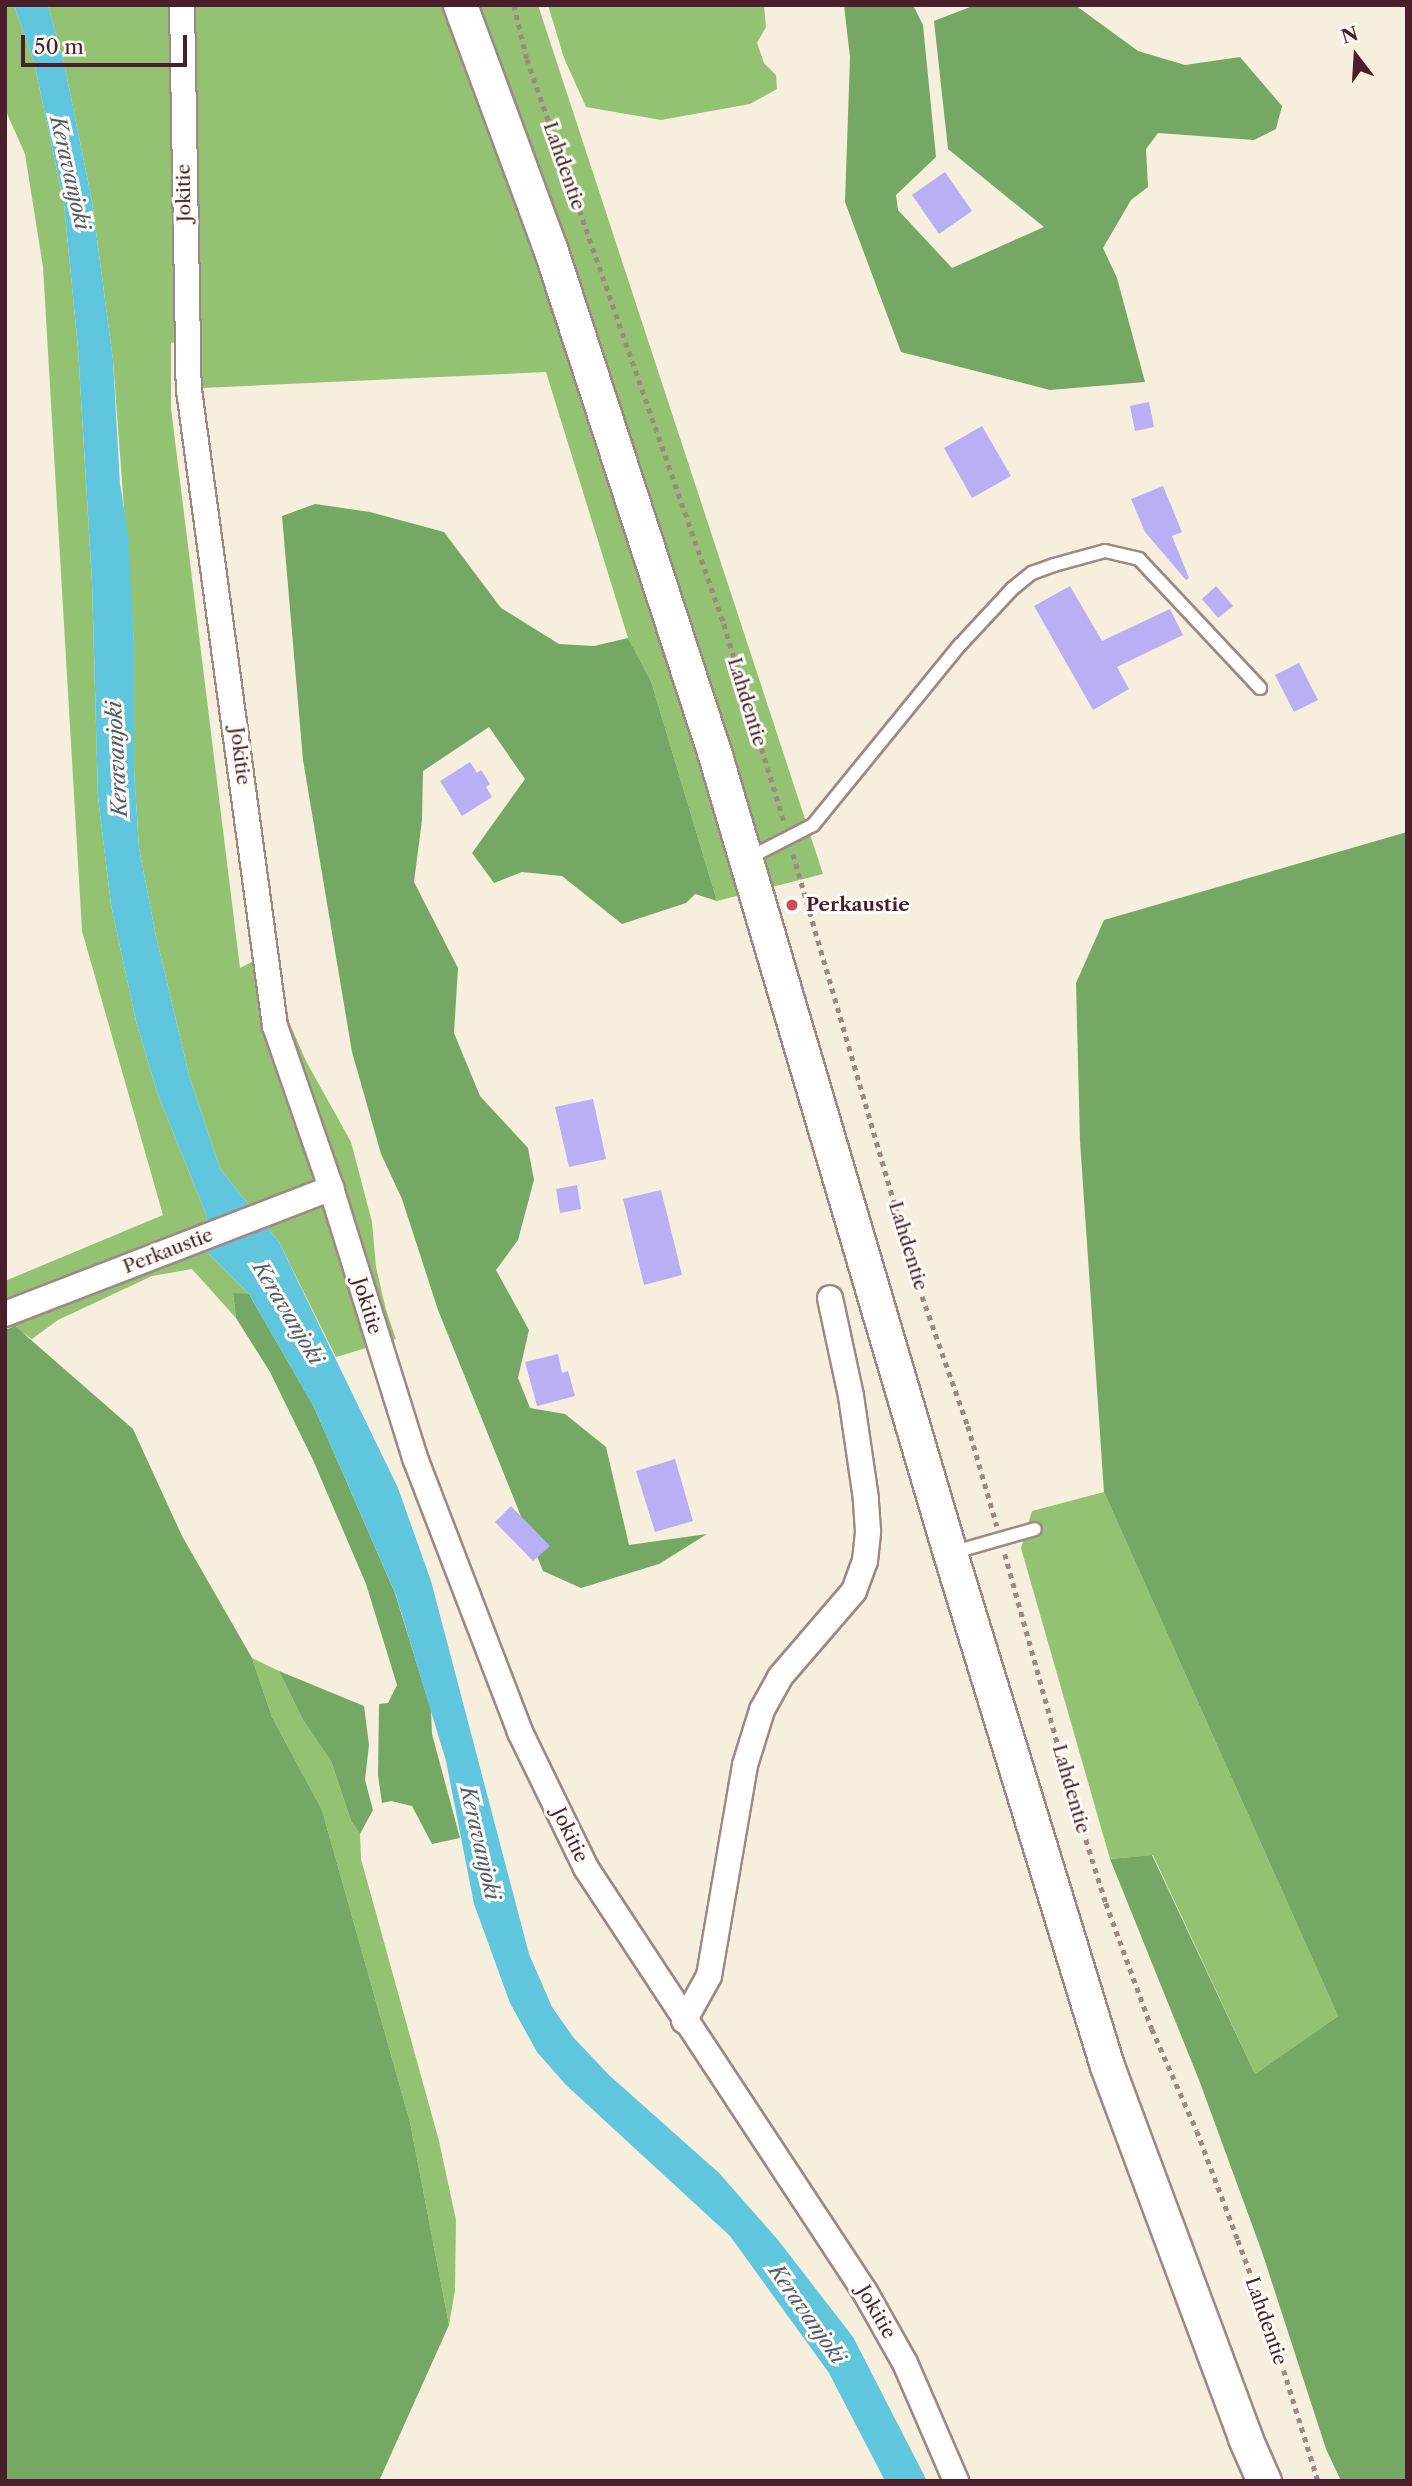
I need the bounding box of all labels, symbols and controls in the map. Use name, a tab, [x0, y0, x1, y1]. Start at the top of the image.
scale bar	[24, 21, 191, 65]
north arrow	[1321, 21, 1391, 91]
text: N	[1338, 22, 1361, 49]
text: 50 m	[34, 34, 84, 59]
water label: Keravanjoki	[45, 114, 95, 232]
street label: Lahdentie	[538, 119, 590, 213]
street label: Jokitie	[172, 164, 196, 222]
street label: Lahdentie	[723, 655, 771, 749]
water label: Keravanjoki	[101, 700, 133, 818]
street label: Jokitie	[225, 726, 255, 786]
place label: Perkaustie	[806, 894, 910, 916]
marker: Perkaustie	[784, 897, 800, 913]
street label: Lahdentie	[884, 1199, 932, 1293]
street label: Perkaustie	[120, 1223, 216, 1279]
water label: Keravanjoki	[247, 1257, 329, 1369]
street label: Jokitie	[348, 1275, 386, 1337]
street label: Lahdentie	[1047, 1742, 1095, 1836]
water label: Keravanjoki	[455, 1784, 505, 1902]
street label: Jokitie	[547, 1804, 593, 1866]
water label: Keravanjoki	[763, 2259, 851, 2369]
street label: Lahdentie	[1240, 2274, 1292, 2368]
street label: Jokitie	[852, 2281, 900, 2343]

